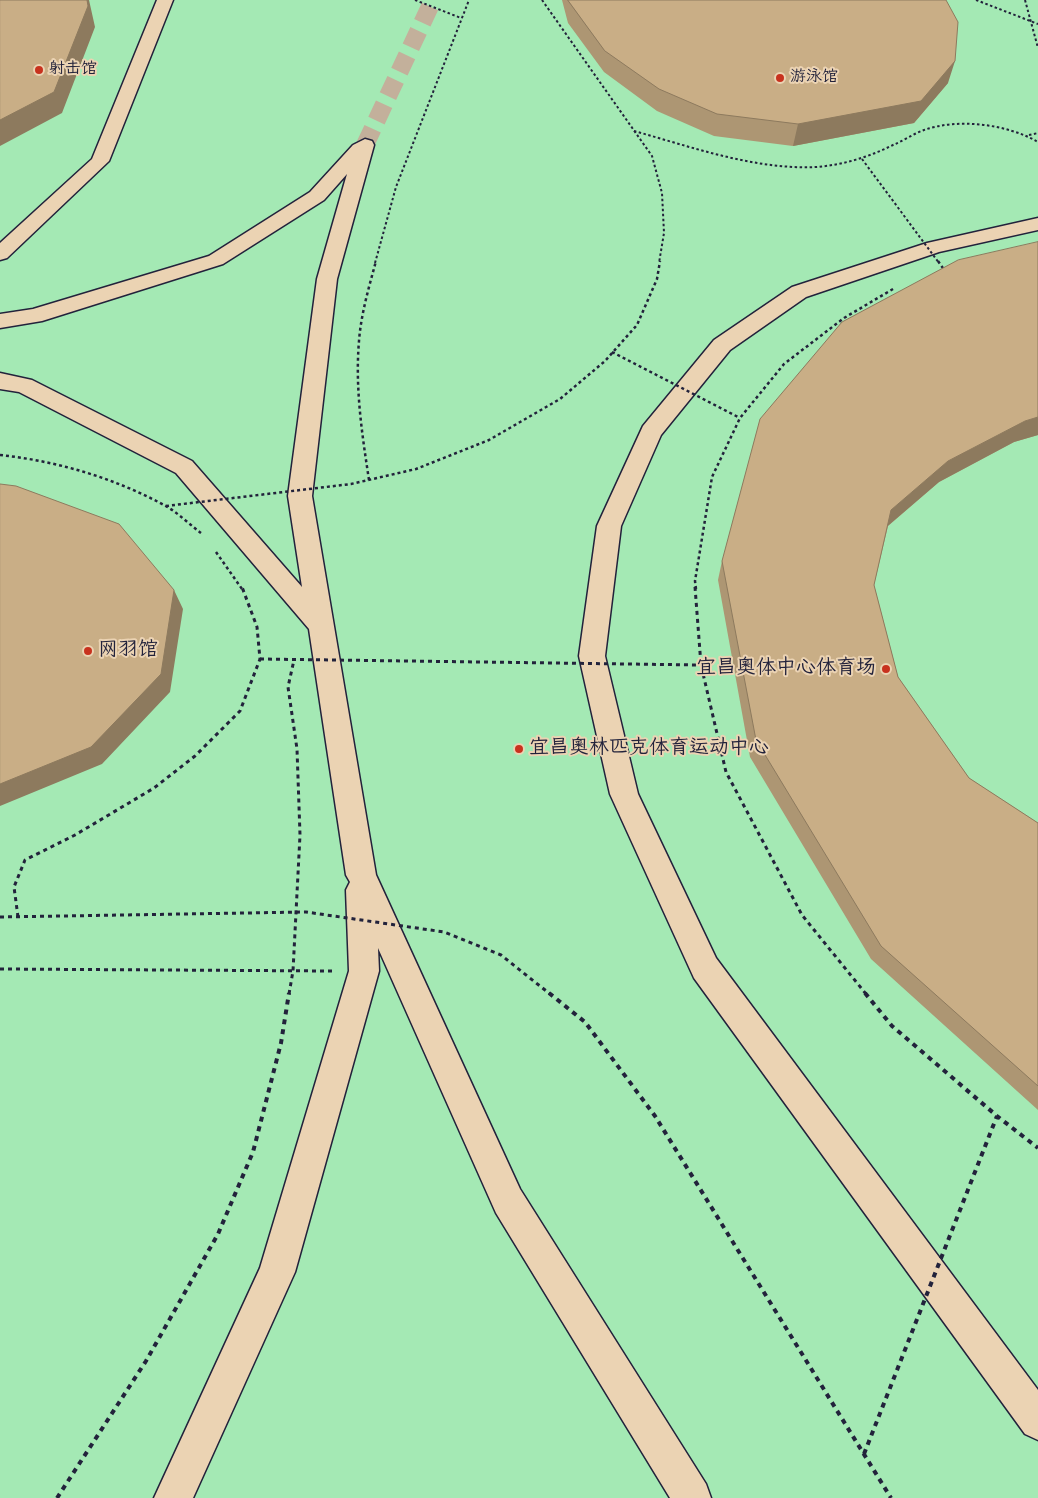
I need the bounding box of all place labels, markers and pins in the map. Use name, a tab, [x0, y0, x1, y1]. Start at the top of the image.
place label: 射击馆	[49, 60, 97, 80]
marker: 射击馆	[33, 64, 45, 76]
place label: 游泳馆	[790, 68, 838, 88]
marker: 游泳馆	[774, 72, 786, 84]
place label: 网羽馆	[98, 639, 158, 663]
marker: 网羽馆	[82, 645, 94, 657]
place label: 宜昌奥体中心体育场	[696, 657, 876, 681]
marker: 宜昌奥体中心体育场	[880, 663, 892, 675]
place label: 宜昌奥林匹克体育运动中心	[529, 737, 769, 761]
marker: 宜昌奥林匹克体育运动中心	[513, 743, 525, 755]

